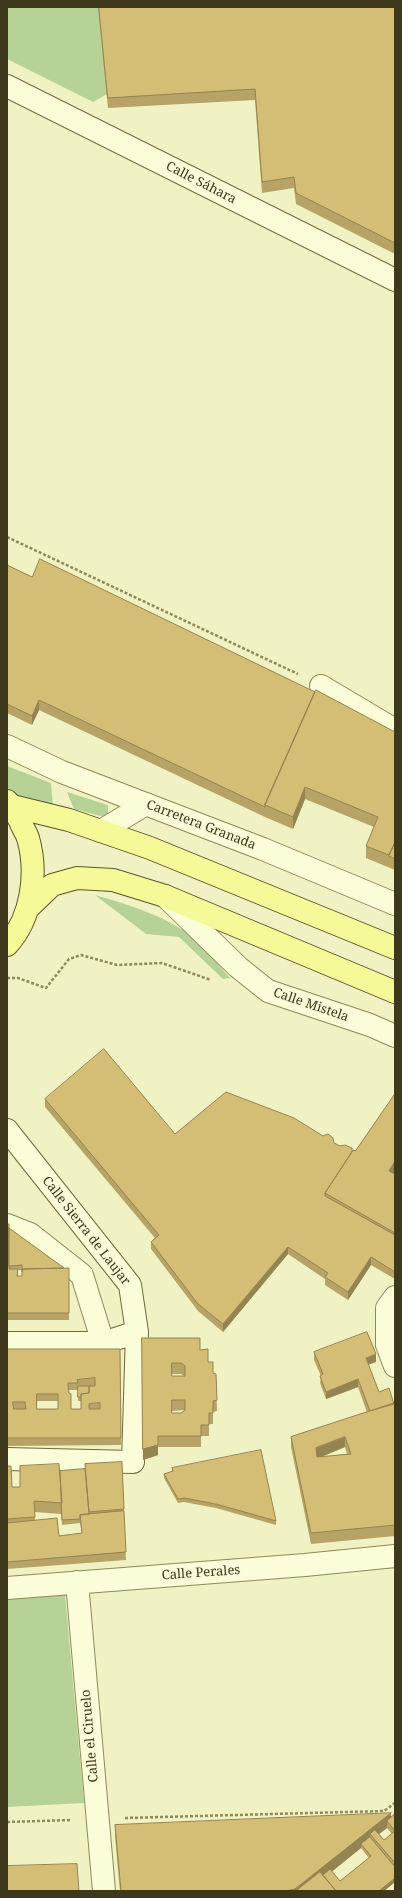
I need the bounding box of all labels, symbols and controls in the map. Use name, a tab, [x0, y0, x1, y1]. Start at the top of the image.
street label: Calle Sáhara	[163, 159, 239, 207]
street label: Carretera Granada	[144, 797, 258, 853]
street label: Calle Mistela	[271, 985, 351, 1025]
street label: Calle Sierra de Laujar	[39, 1173, 133, 1289]
street label: Calle Perales	[161, 1562, 241, 1584]
street label: Calle el Ciruelo	[78, 1689, 102, 1783]

